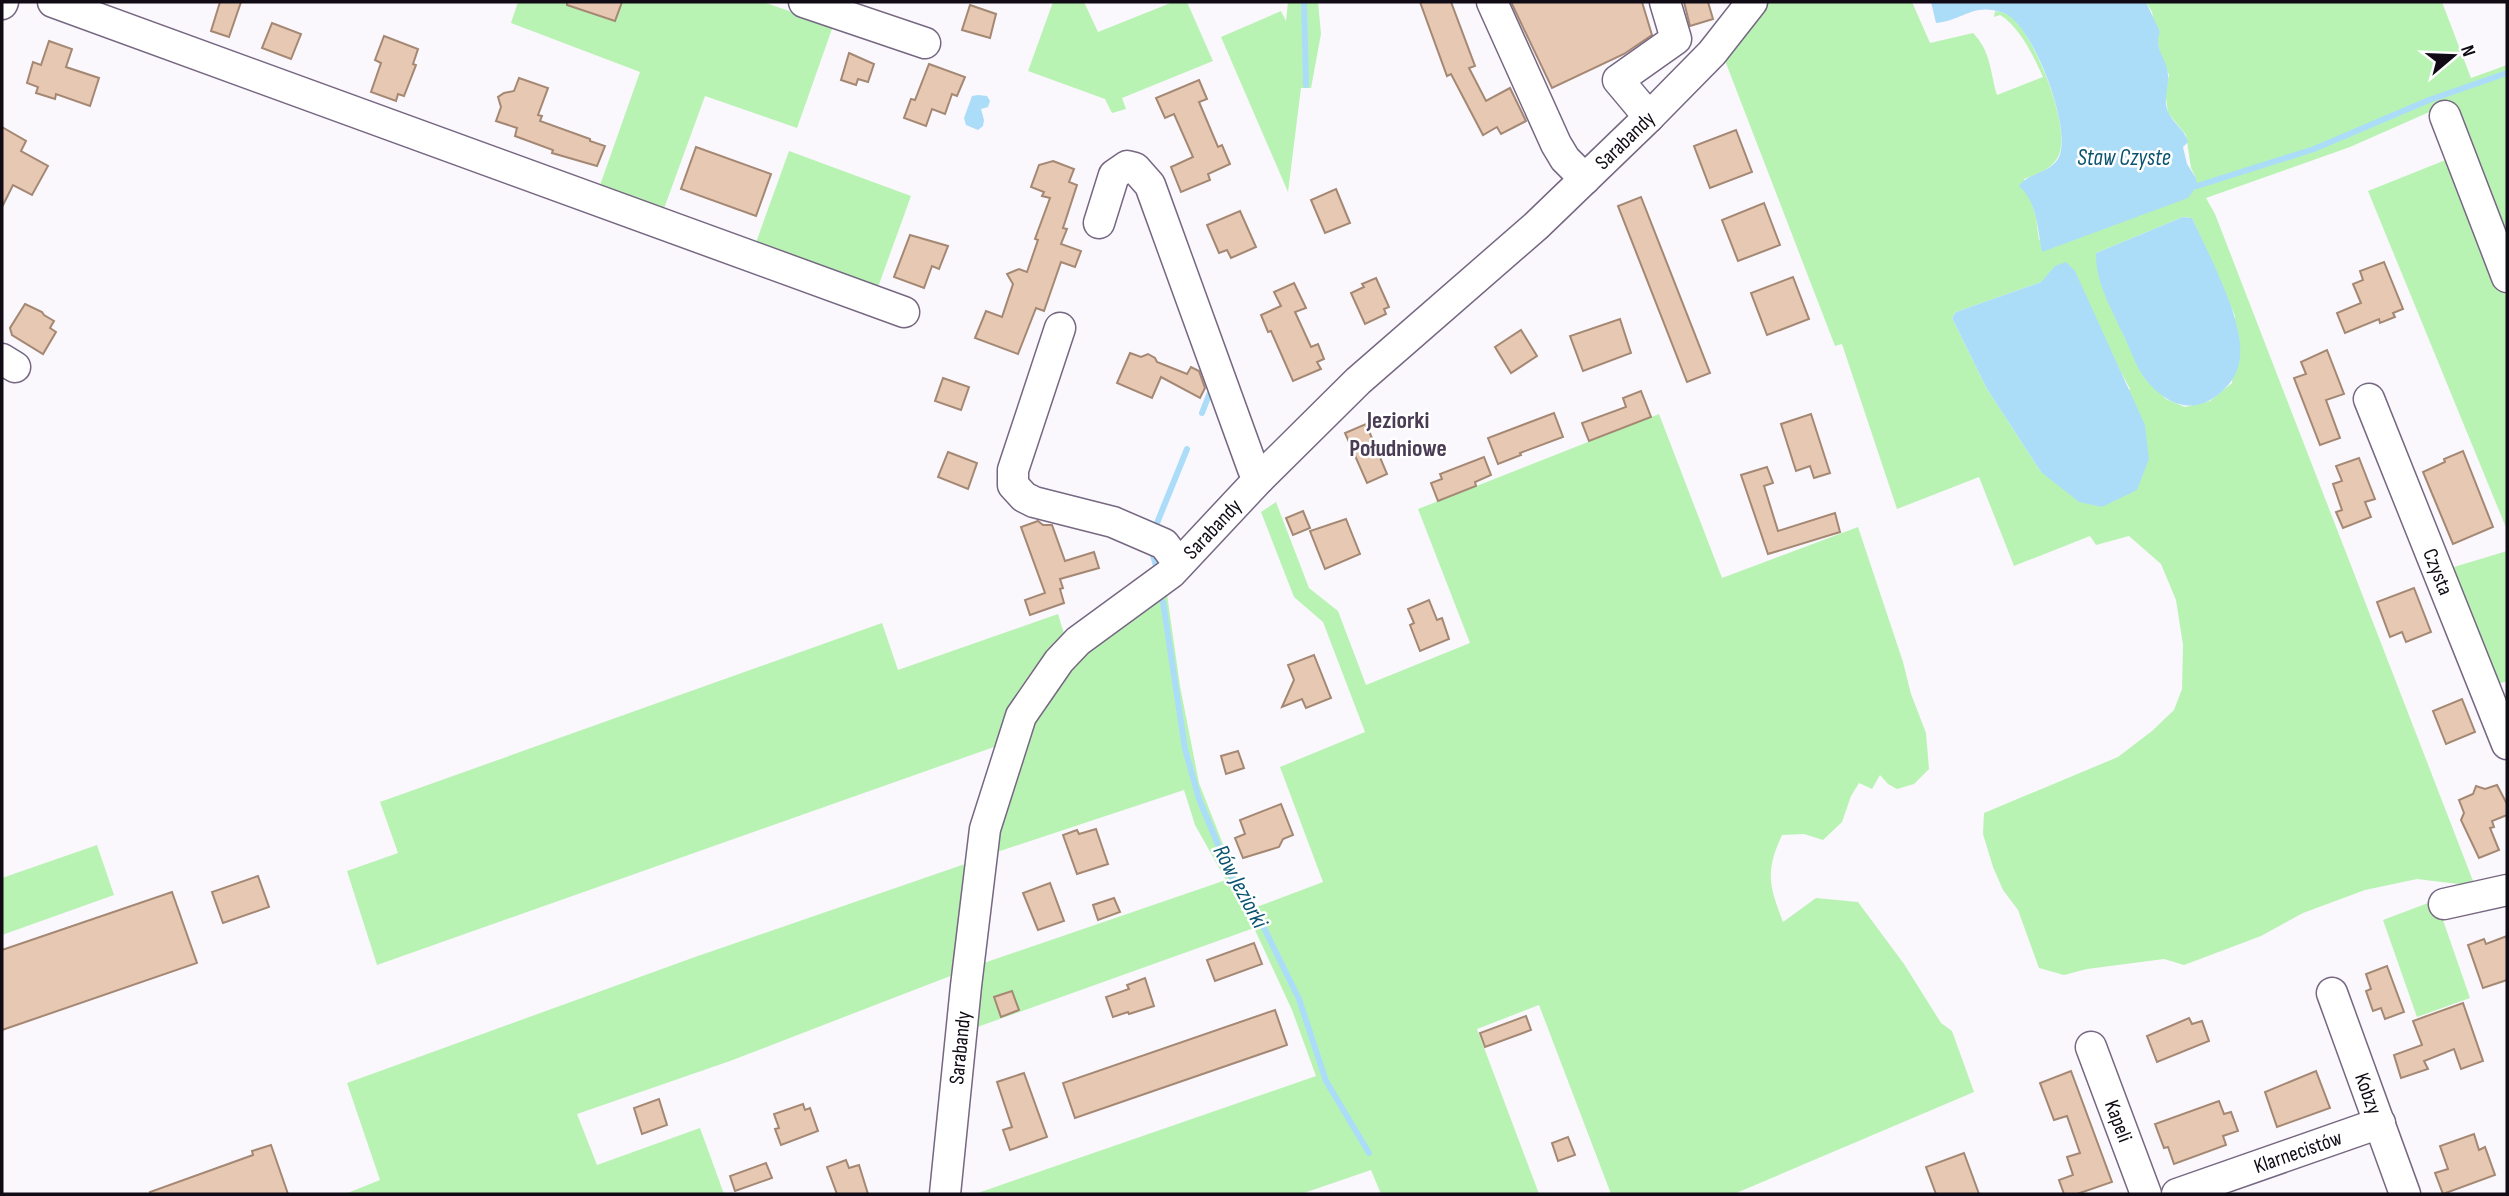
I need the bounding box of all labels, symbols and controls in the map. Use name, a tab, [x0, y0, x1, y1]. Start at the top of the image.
north arrow	[2418, 21, 2488, 91]
text: N	[2455, 42, 2480, 59]
street label: Sarabandy	[1590, 106, 1660, 175]
water label: Staw Czyste	[2077, 144, 2171, 172]
district label: Jeziorki Południowe	[1349, 406, 1447, 463]
street label: Sarabandy	[1178, 494, 1247, 565]
street label: Czysta	[2417, 545, 2458, 599]
water label: Rów Jeziorki	[1207, 840, 1274, 934]
street label: Sarabandy	[944, 1010, 976, 1086]
street label: Kobzy	[2349, 1070, 2387, 1118]
street label: Kapeli	[2099, 1097, 2137, 1146]
street label: Klarnecistów	[2251, 1125, 2346, 1179]

